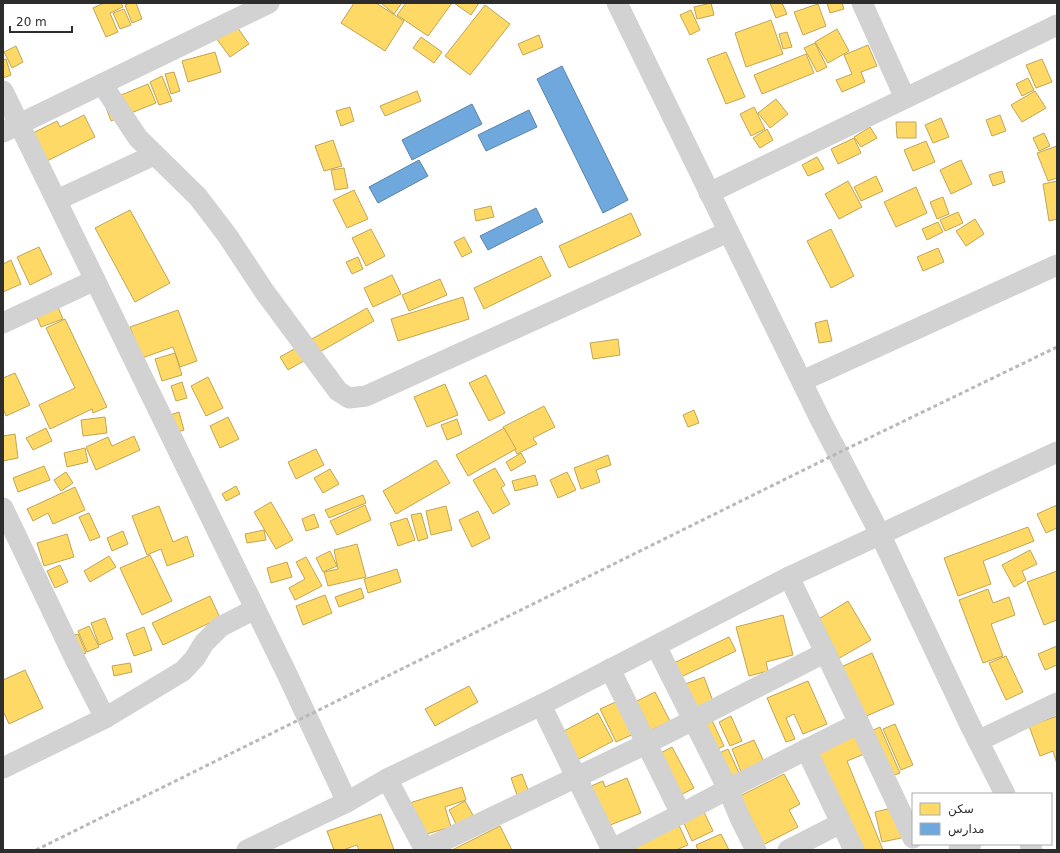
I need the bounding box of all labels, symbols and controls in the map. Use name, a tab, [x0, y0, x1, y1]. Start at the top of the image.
scale bar	[10, 8, 72, 34]
text: 20 m	[16, 15, 47, 29]
legend	[912, 793, 1052, 845]
text: سكن	[948, 802, 974, 817]
text: مدارس	[948, 822, 985, 837]

